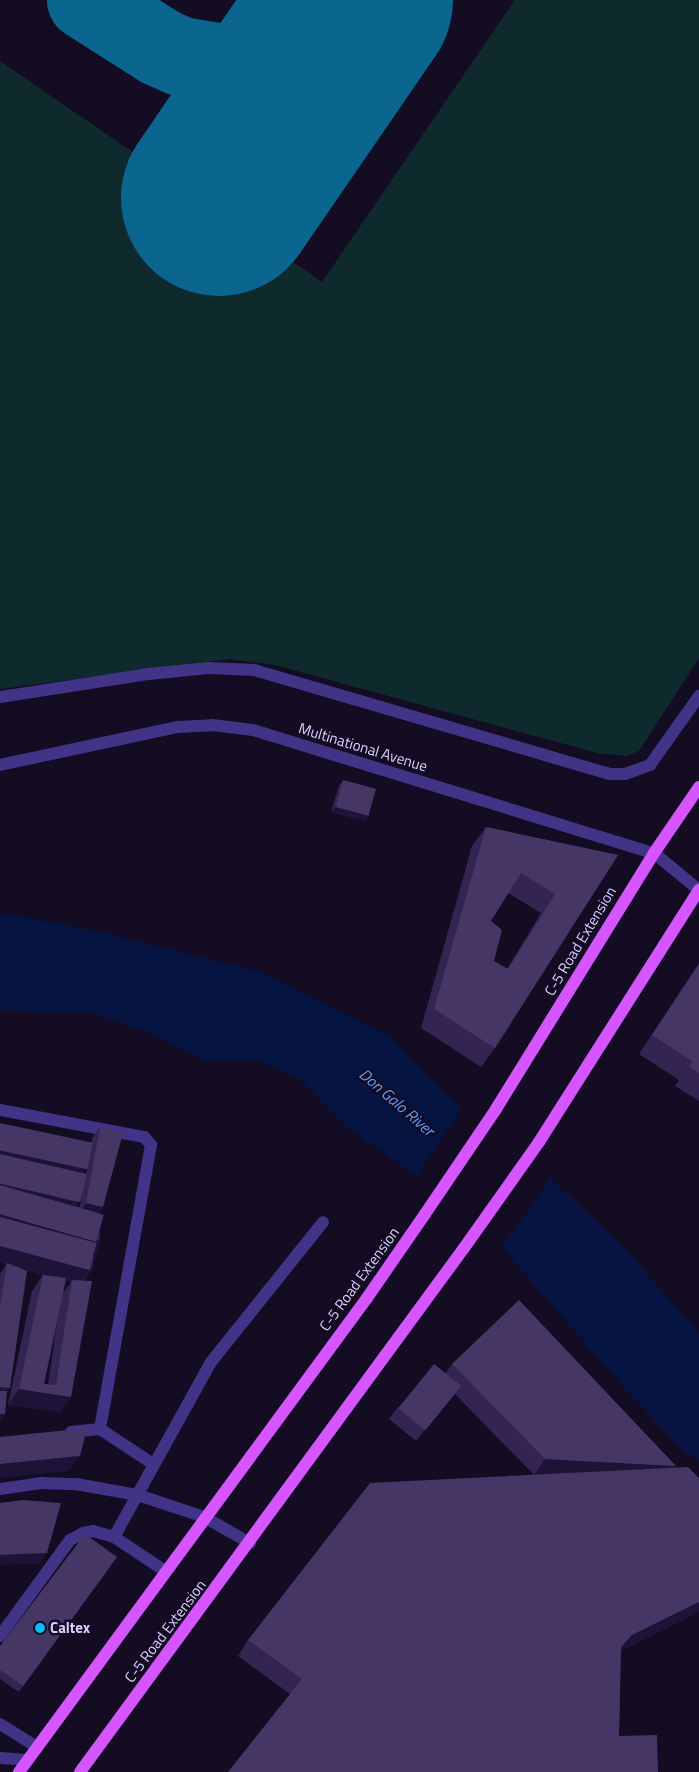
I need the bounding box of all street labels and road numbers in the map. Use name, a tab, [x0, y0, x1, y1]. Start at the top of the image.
street label: Multinational Avenue	[296, 719, 430, 775]
street label: C-5 Road Extension	[540, 883, 620, 999]
street label: C-5 Road Extension	[315, 1224, 403, 1334]
street label: C-5 Road Extension	[121, 1576, 209, 1686]

